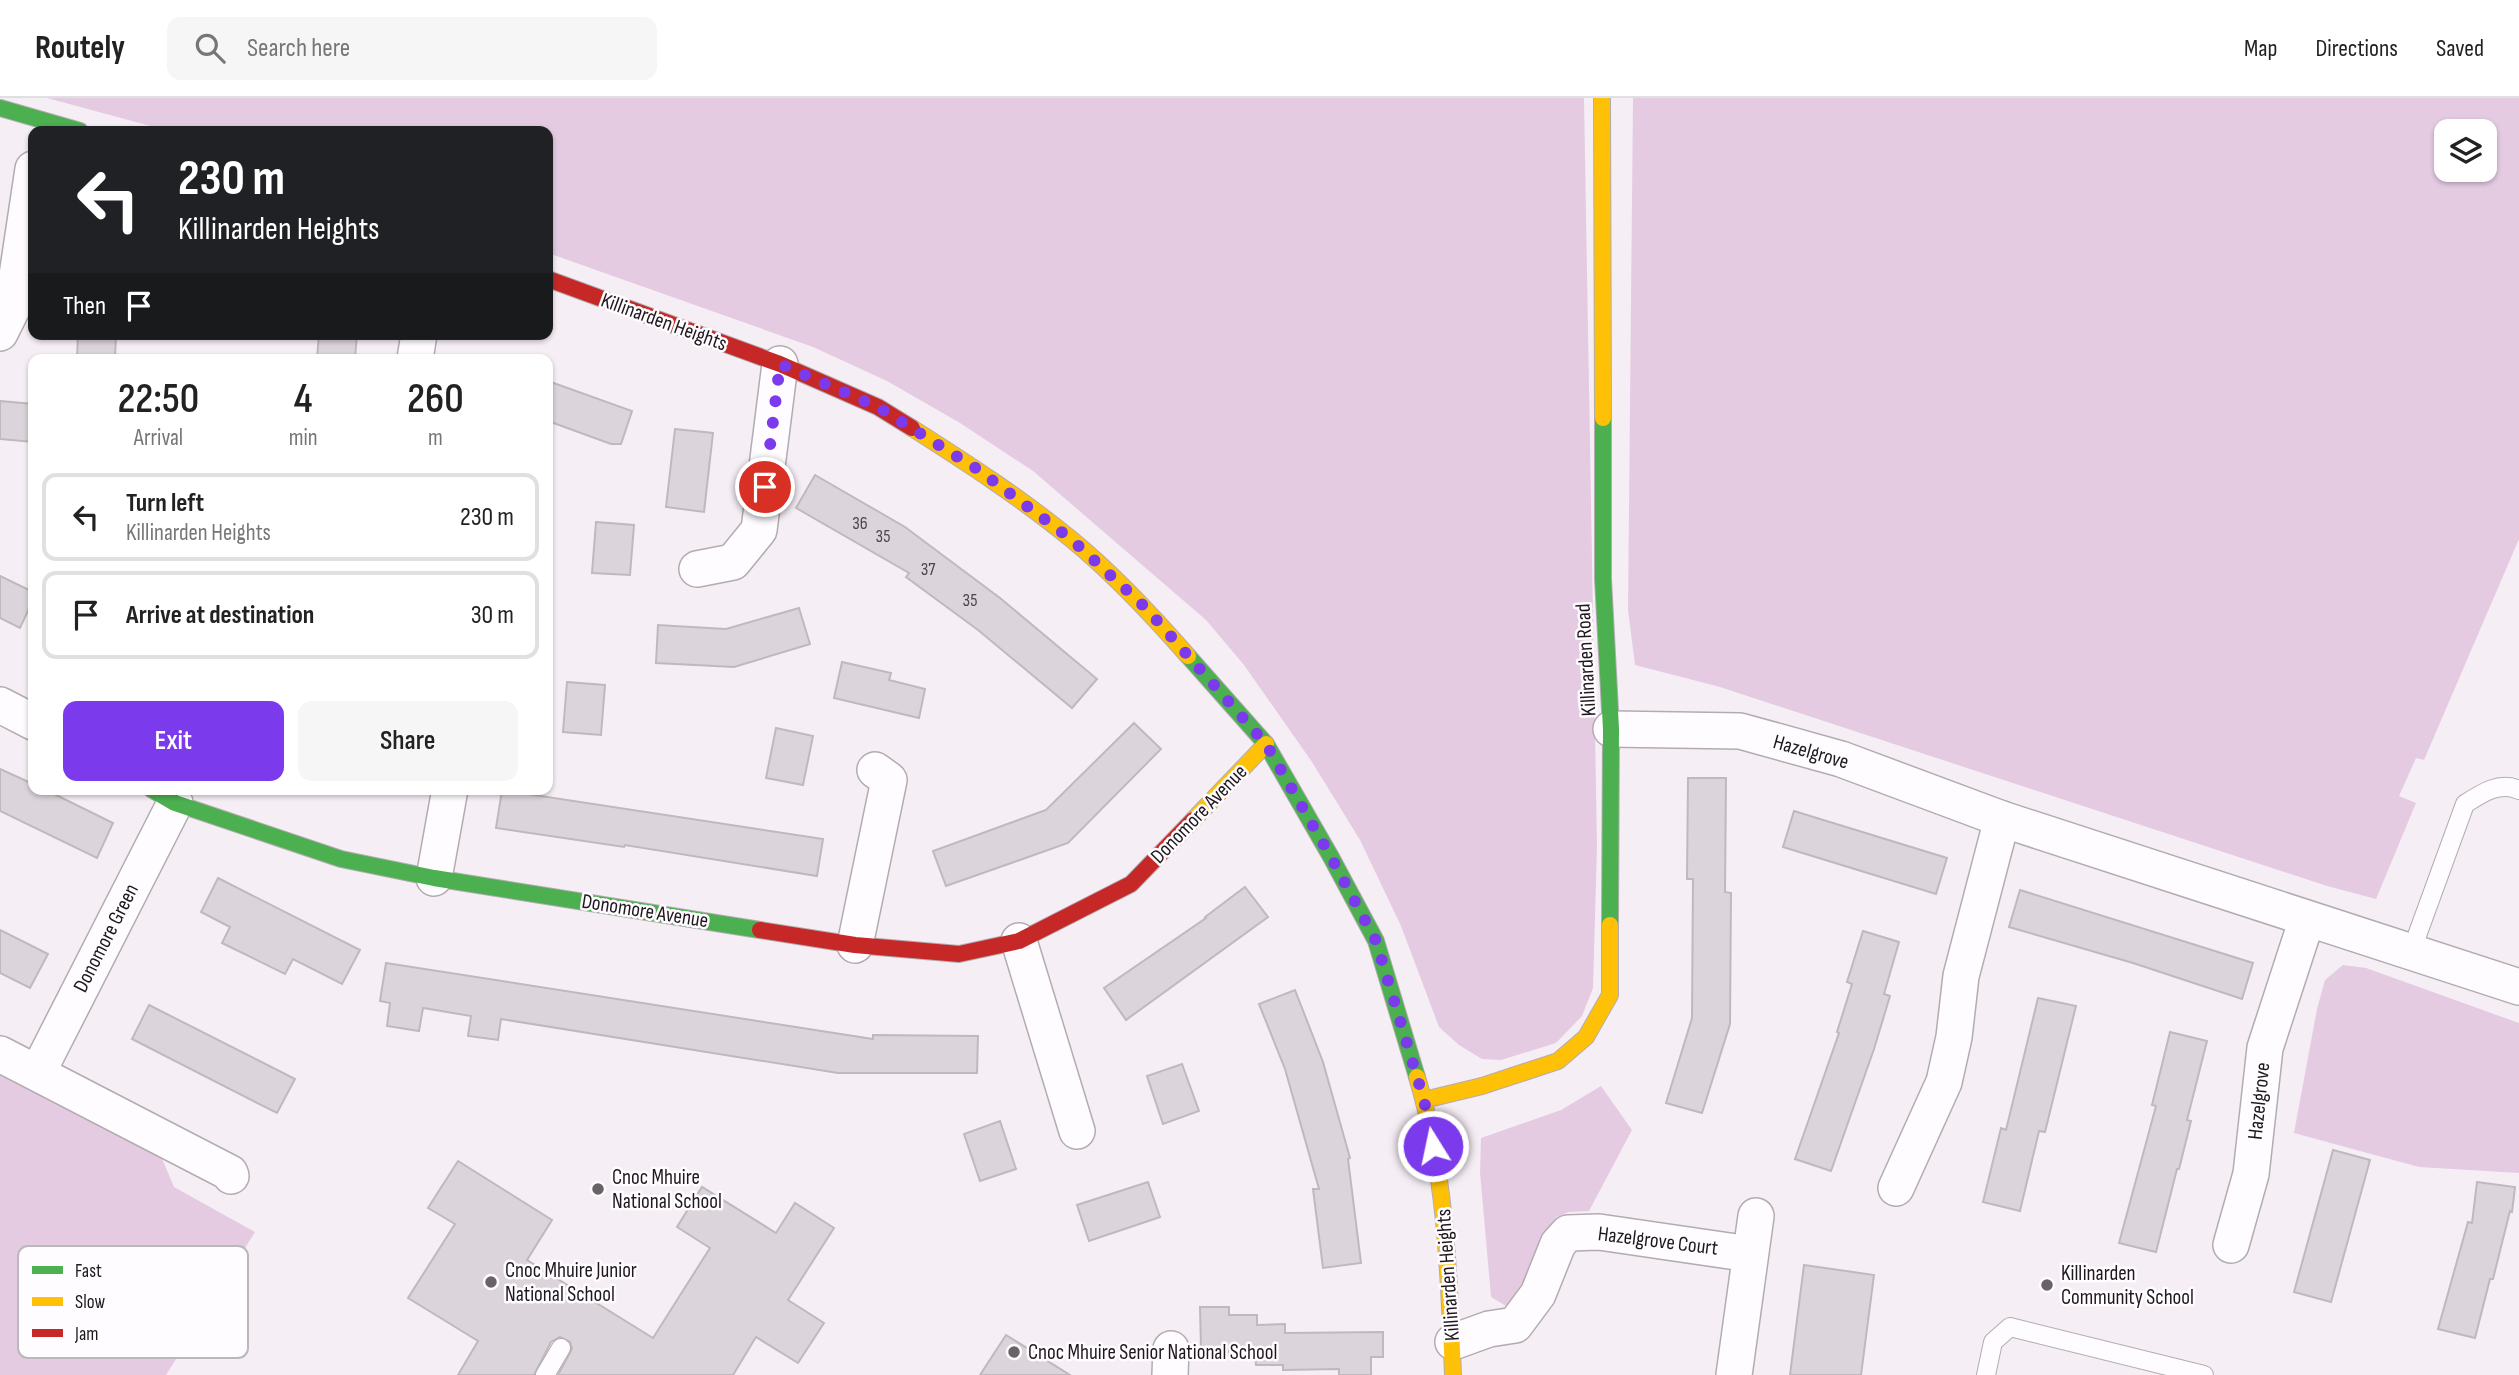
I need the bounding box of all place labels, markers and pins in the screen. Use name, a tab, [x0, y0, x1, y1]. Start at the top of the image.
pin	[735, 457, 795, 517]
place label: Cnoc Mhuire National School	[612, 1165, 722, 1214]
marker: Cnoc Mhuire National School	[590, 1181, 606, 1197]
place label: Cnoc Mhuire Junior National School	[505, 1258, 637, 1307]
place label: Killinarden Community School	[2061, 1261, 2194, 1310]
marker: Cnoc Mhuire Junior National School	[483, 1274, 499, 1290]
marker: Killinarden Community School	[2039, 1277, 2055, 1293]
place label: Cnoc Mhuire Senior National School	[1028, 1340, 1277, 1365]
marker: Cnoc Mhuire Senior National School	[1006, 1344, 1022, 1360]

